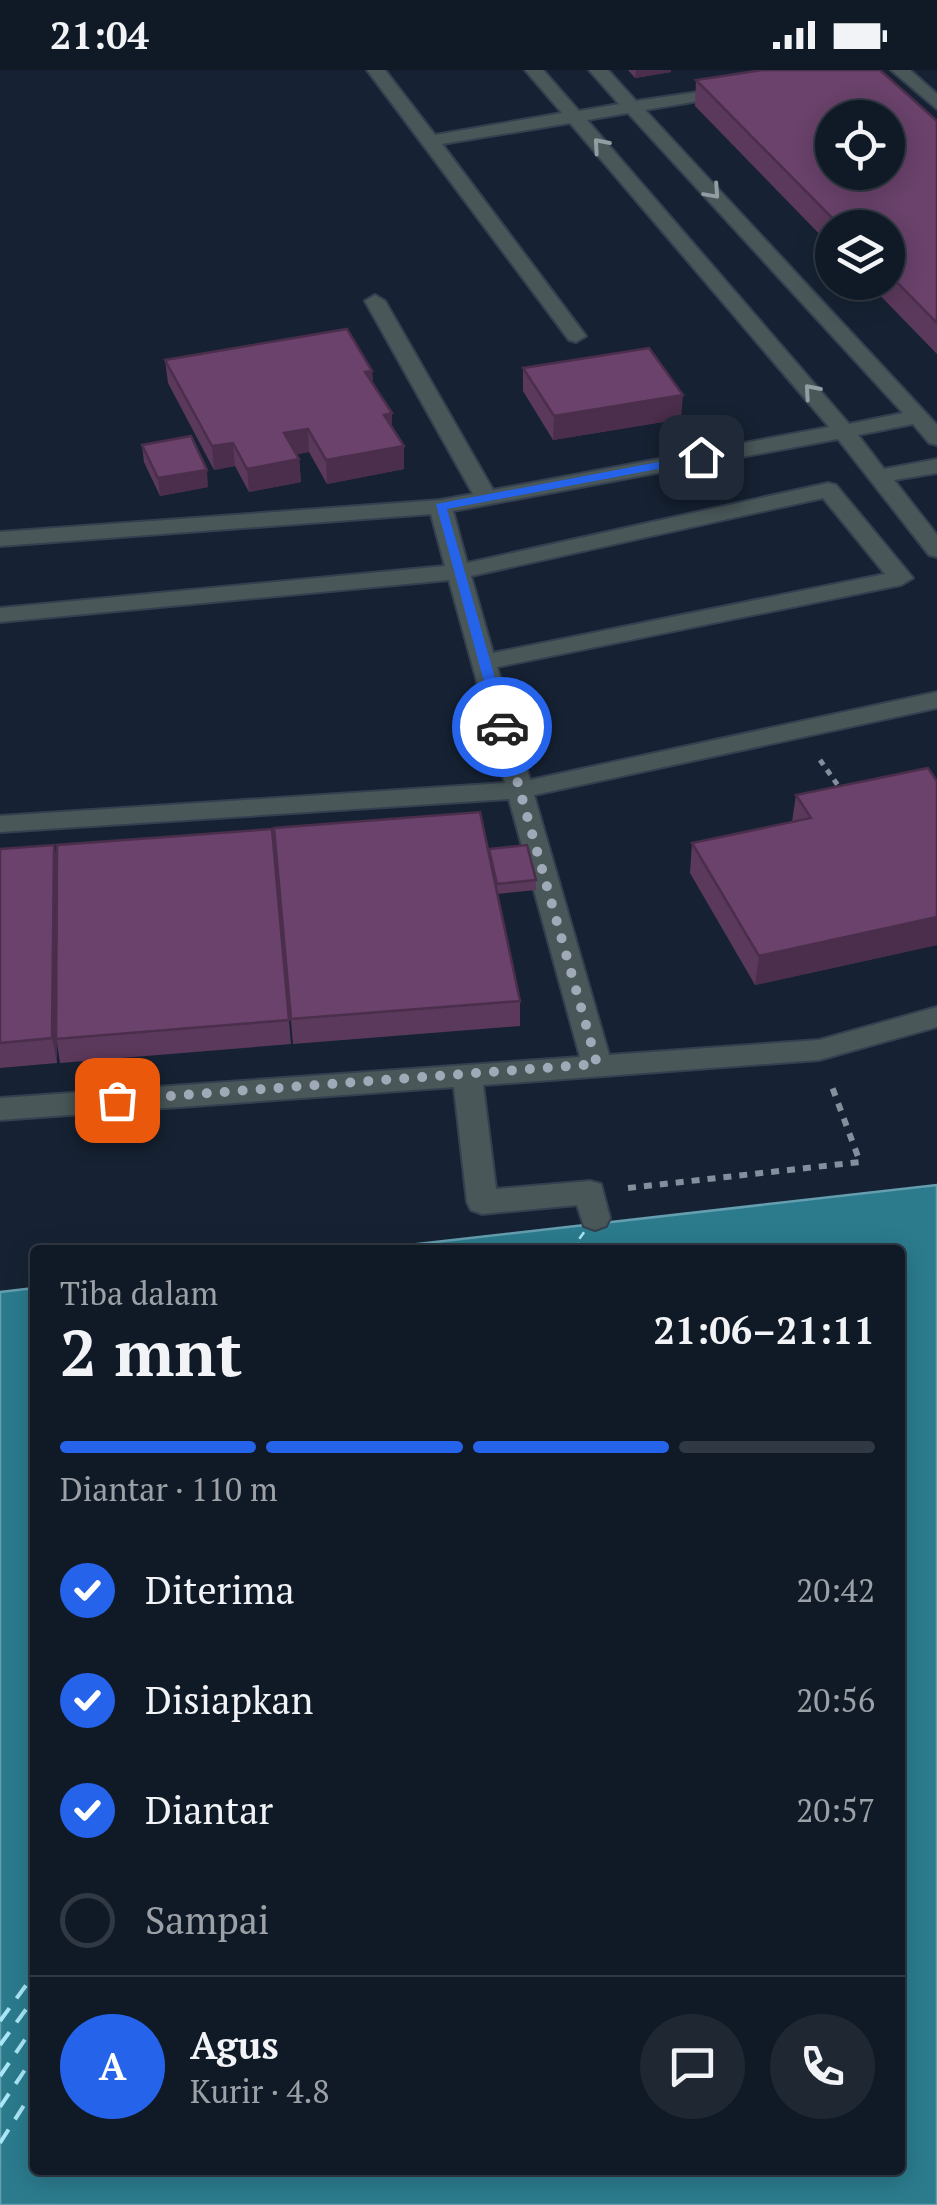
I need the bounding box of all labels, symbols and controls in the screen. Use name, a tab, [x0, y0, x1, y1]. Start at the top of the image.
text: 21:04	[50, 10, 149, 60]
map controls	[815, 100, 905, 300]
button: locate	[815, 100, 905, 190]
one-way arrow	[593, 138, 611, 157]
one-way arrow	[701, 180, 719, 199]
button: layers	[815, 210, 905, 300]
one-way arrow	[805, 385, 823, 403]
pin	[659, 415, 744, 500]
icon: home	[674, 430, 729, 485]
courier	[452, 677, 552, 777]
icon: car	[475, 700, 530, 755]
pin	[75, 1058, 160, 1143]
icon: bag	[90, 1073, 145, 1128]
text: Tiba dalam	[60, 1272, 218, 1314]
text: 21:06–21:11	[653, 1305, 875, 1355]
text: 2 mnt	[60, 1308, 242, 1395]
text: Diantar · 110 m	[60, 1468, 278, 1510]
icon: check	[60, 1563, 115, 1618]
text: Diterima	[145, 1565, 295, 1615]
text: 20:42	[796, 1569, 875, 1611]
icon: check	[60, 1673, 115, 1728]
text: Disiapkan	[145, 1675, 313, 1725]
text: 20:56	[796, 1679, 875, 1721]
icon: check	[60, 1783, 115, 1838]
text: Diantar	[145, 1785, 273, 1835]
text: 20:57	[796, 1789, 875, 1831]
text: Sampai	[145, 1895, 270, 1945]
button: chat	[640, 2014, 745, 2119]
button: phone	[770, 2014, 875, 2119]
text: Agus	[190, 2020, 279, 2070]
text: A	[99, 2041, 126, 2091]
text: Kurir · 4.8	[190, 2070, 330, 2112]

